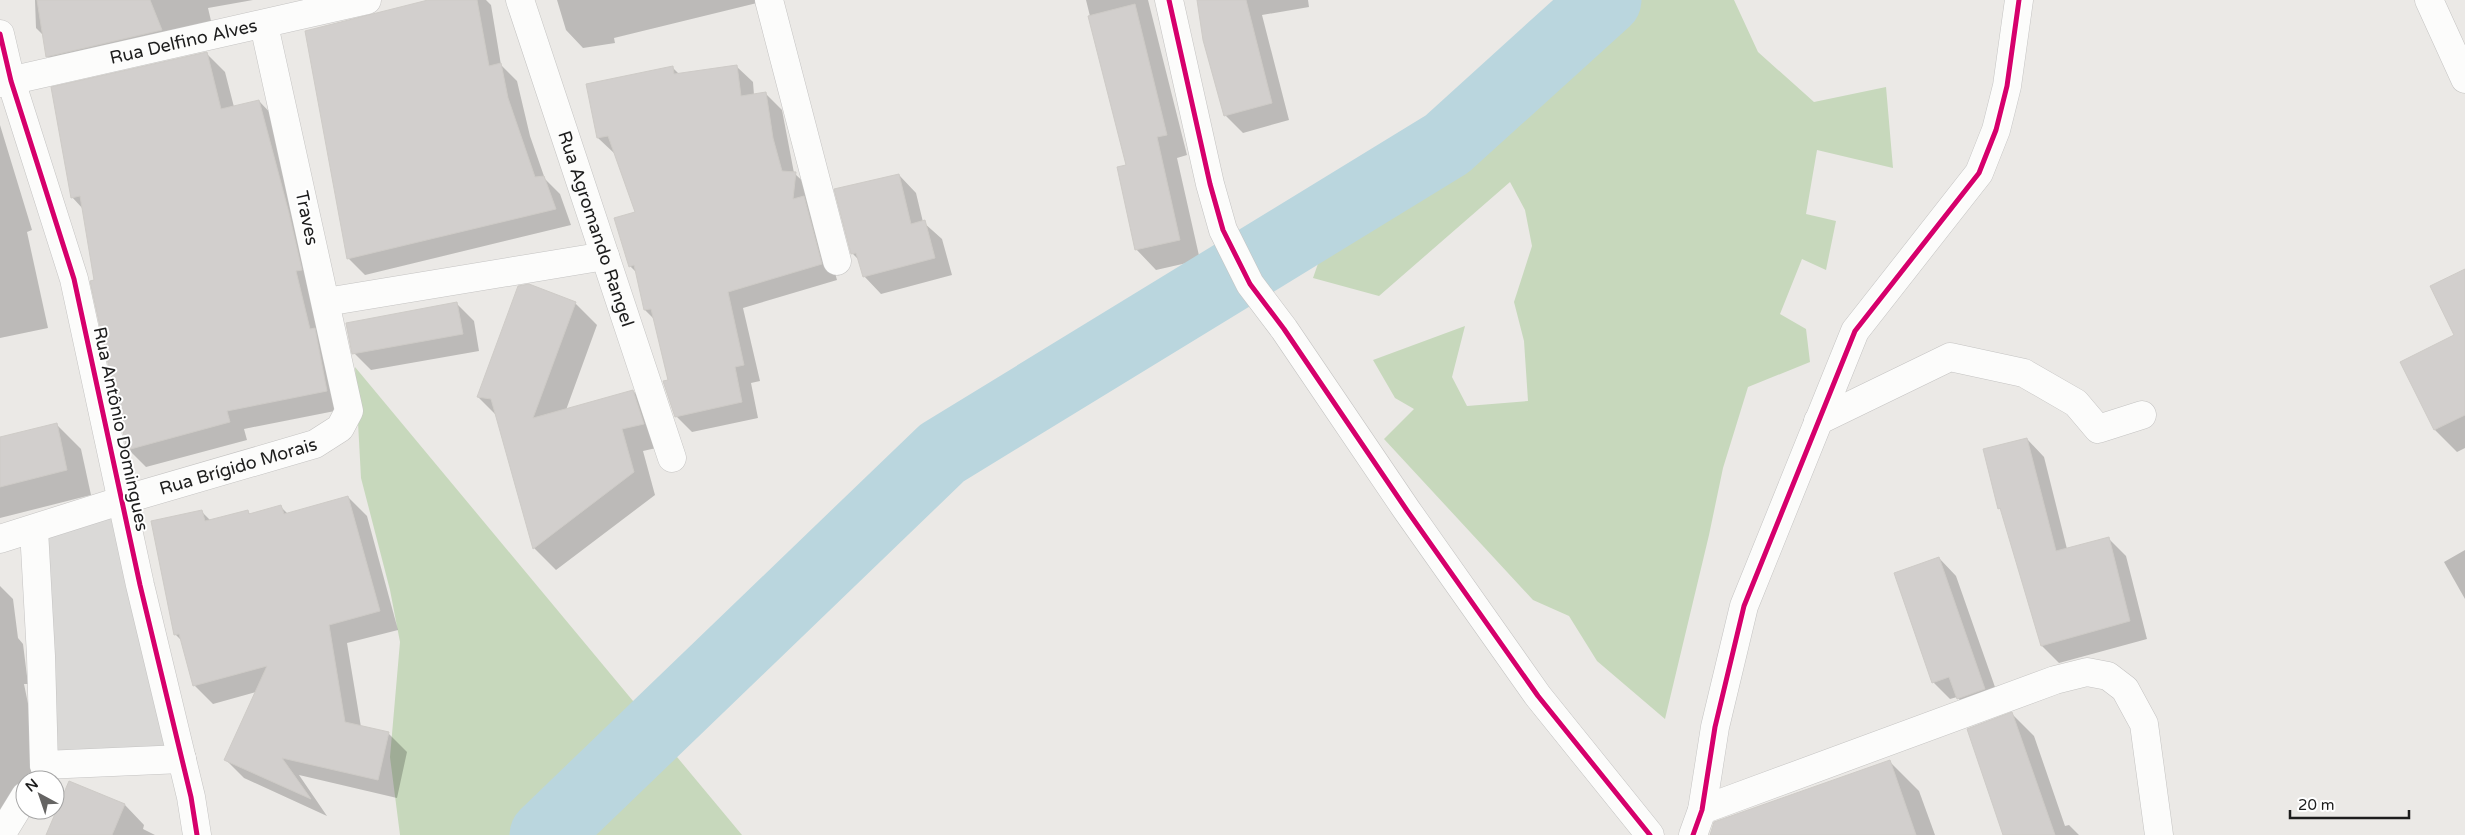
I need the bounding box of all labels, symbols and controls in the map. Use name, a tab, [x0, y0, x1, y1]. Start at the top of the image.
street label: Rua Delfino Alves	[107, 14, 259, 69]
street label: Rua Agromando Rangel	[553, 128, 639, 330]
street label: Traves	[291, 189, 323, 247]
street label: Rua Antônio Domingues	[89, 325, 153, 533]
street label: Rua Brígido Morais	[157, 433, 320, 500]
north arrow	[15, 770, 65, 820]
text: N	[22, 775, 42, 796]
scale bar	[2290, 788, 2409, 820]
text: 20 m	[2298, 796, 2335, 814]

